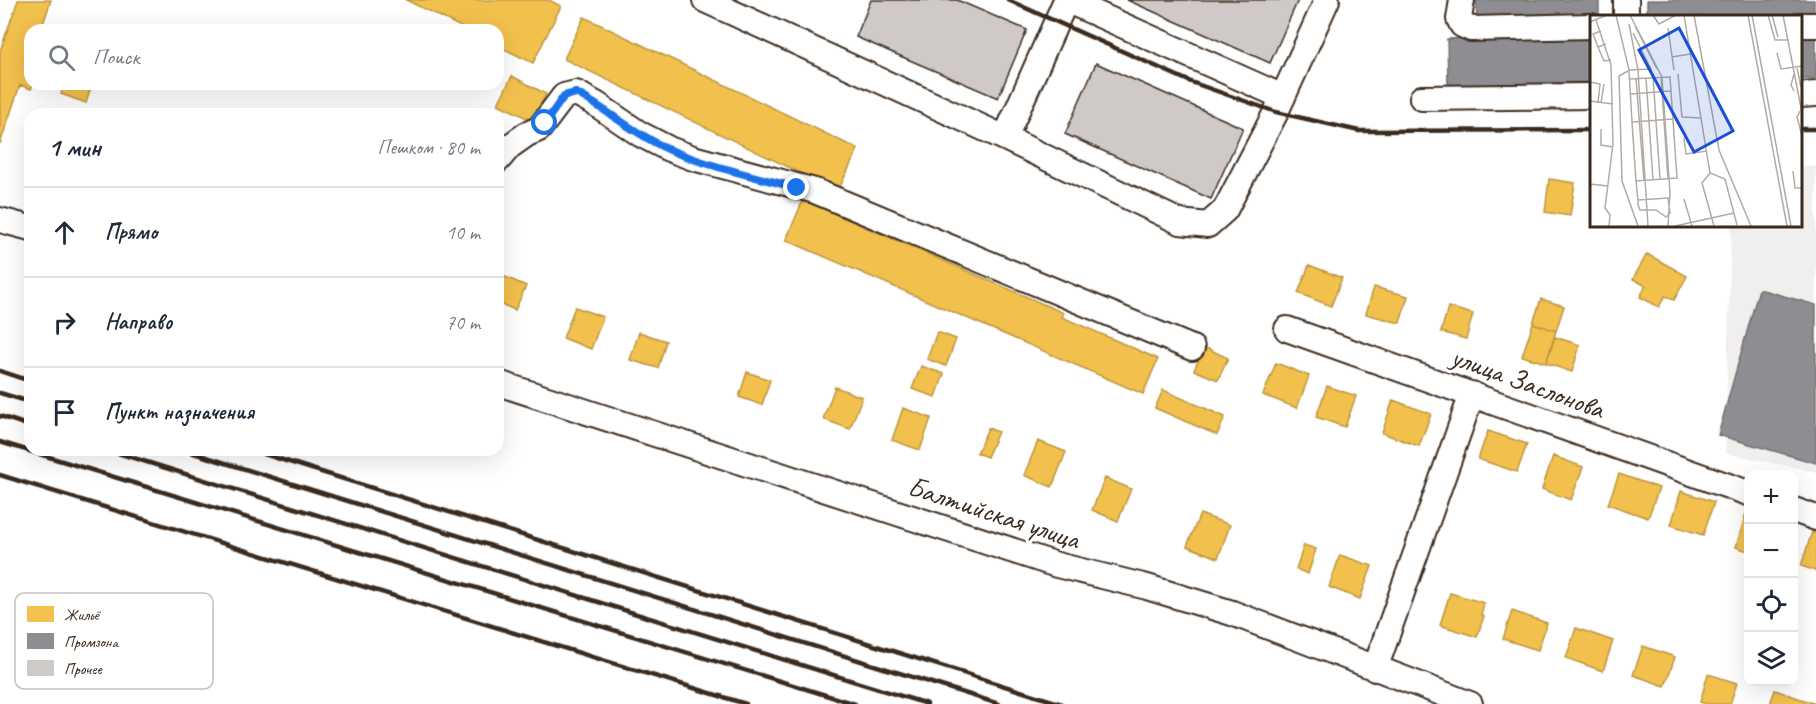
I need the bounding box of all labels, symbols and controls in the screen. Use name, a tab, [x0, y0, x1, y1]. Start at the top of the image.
inset map	[1590, 15, 1801, 226]
search box	[24, 24, 504, 90]
icon: search	[45, 41, 78, 74]
text: Поиск	[93, 43, 139, 71]
route start	[531, 109, 557, 135]
text: 1 мин	[48, 131, 101, 164]
text: Пешком · 80 m	[377, 135, 480, 160]
route end	[783, 174, 809, 200]
icon: ahead	[48, 216, 81, 249]
text: Прямо	[105, 218, 157, 246]
text: 10 m	[446, 220, 480, 245]
icon: right	[48, 306, 81, 339]
text: Направо	[105, 308, 172, 336]
text: 70 m	[446, 310, 480, 335]
street label: улица Заслонова	[1445, 338, 1611, 427]
icon: arrive	[48, 396, 81, 429]
text: Пункт назначения	[105, 398, 254, 426]
street label: Балтийская улица	[904, 468, 1086, 557]
map controls	[1744, 470, 1798, 686]
button: +	[1744, 470, 1798, 524]
button: −	[1744, 524, 1798, 578]
button: locate	[1744, 578, 1798, 632]
legend	[15, 593, 213, 689]
text: Жильё	[64, 605, 102, 625]
text: Промзона	[64, 632, 119, 652]
button: layers	[1744, 632, 1798, 686]
text: Прочее	[64, 659, 103, 679]

